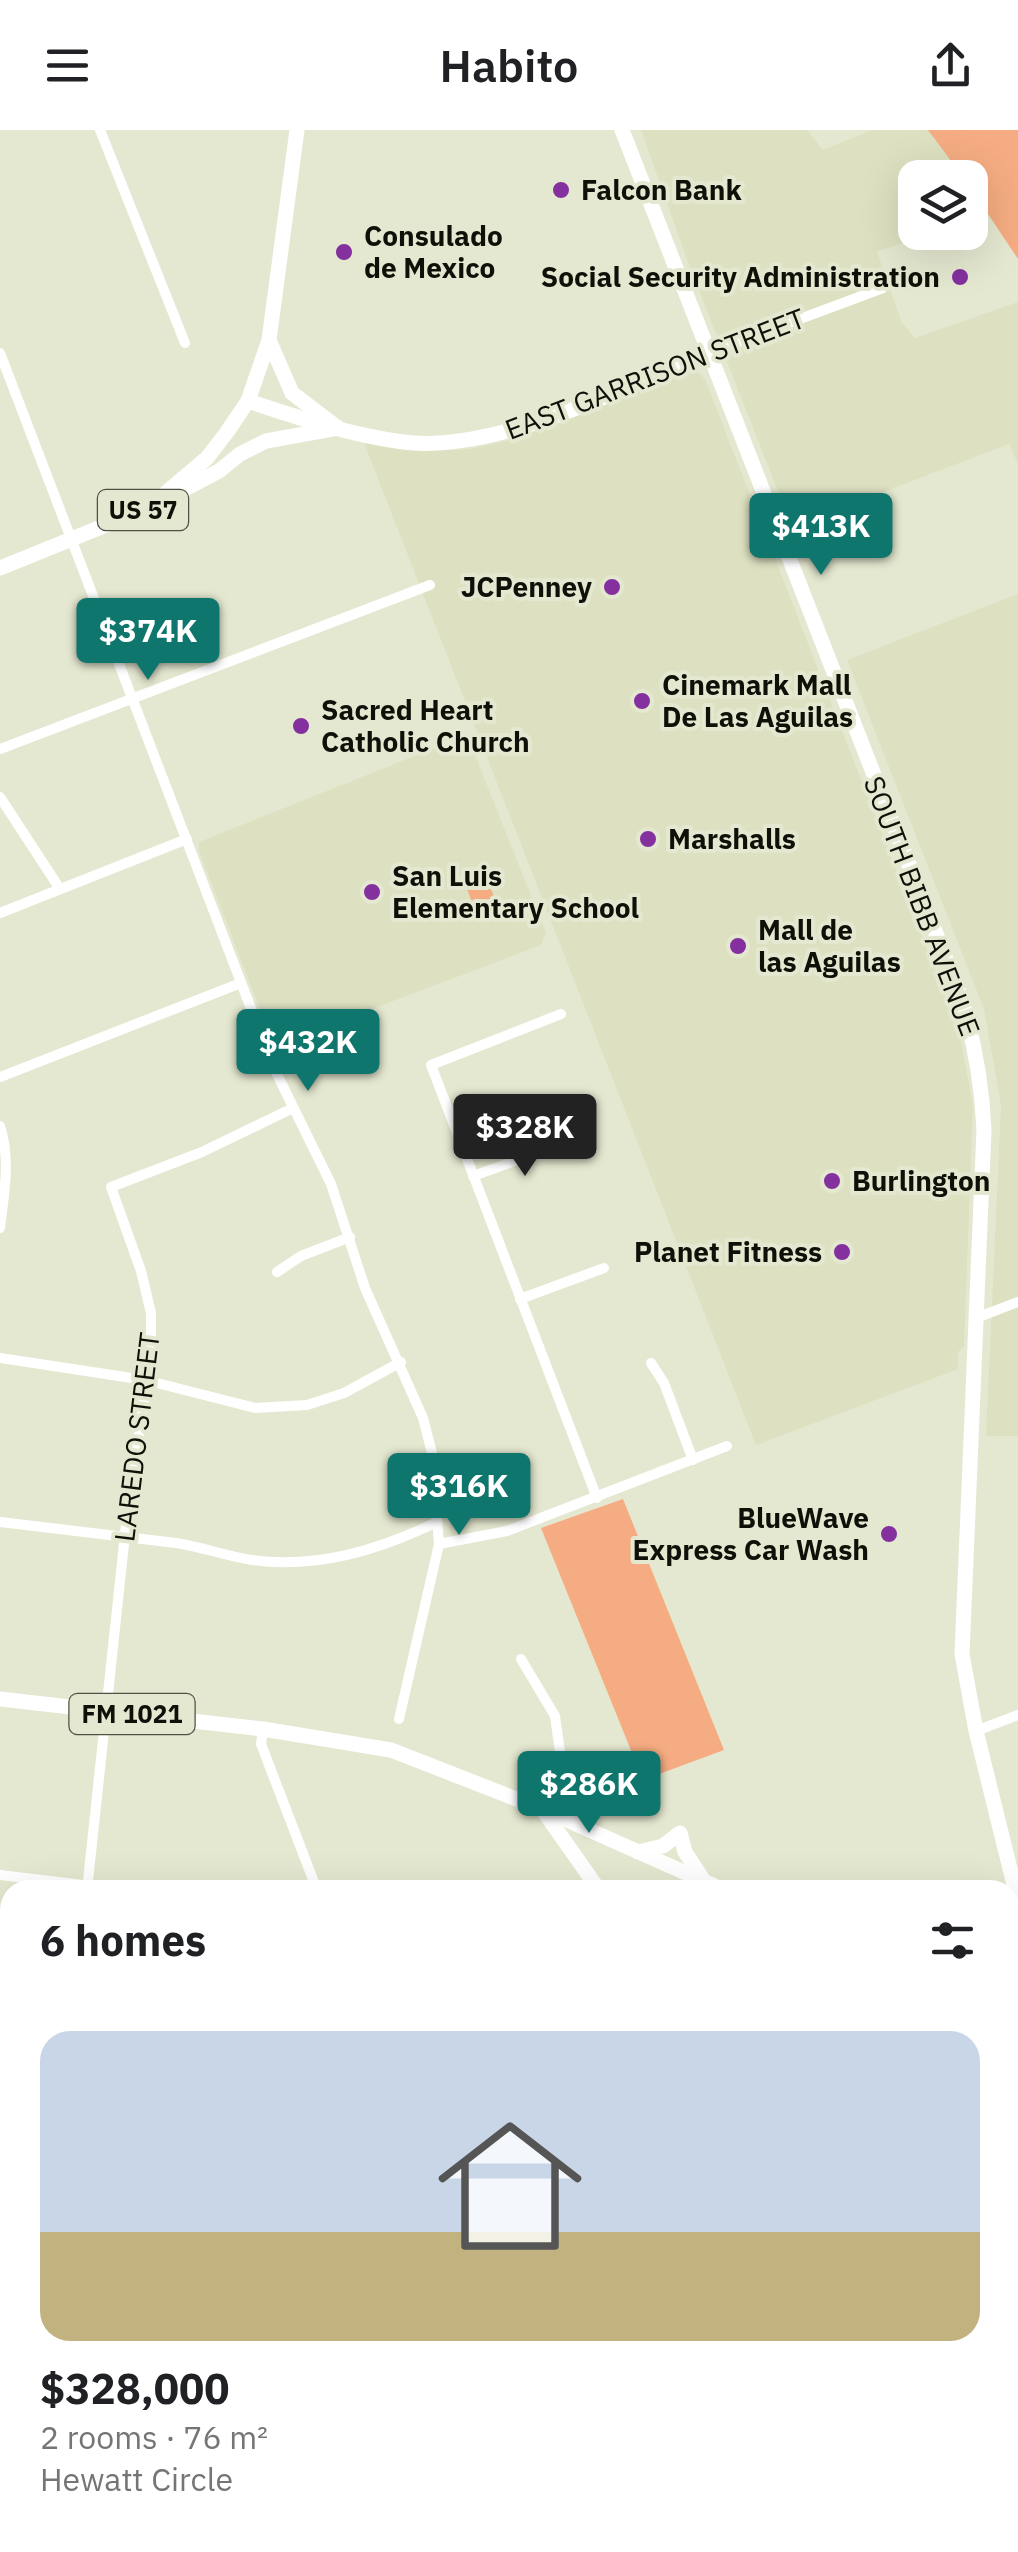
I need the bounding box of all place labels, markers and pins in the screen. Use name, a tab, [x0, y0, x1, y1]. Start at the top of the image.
place label: Falcon Bank	[581, 171, 742, 208]
marker: Falcon Bank	[550, 179, 572, 201]
place label: Consulado de Mexico	[364, 217, 503, 286]
marker: Consulado de Mexico	[333, 241, 355, 263]
place label: Social Security Administration	[541, 258, 940, 295]
marker: Social Security Administration	[949, 266, 971, 288]
pin: $413K	[751, 493, 891, 578]
place label: JCPenney	[461, 568, 592, 605]
marker: JCPenney	[601, 576, 623, 598]
pin: $374K	[78, 598, 218, 683]
place label: Cinemark Mall De Las Aguilas	[662, 666, 853, 735]
marker: Cinemark Mall De Las Aguilas	[631, 690, 653, 712]
place label: Sacred Heart Catholic Church	[321, 691, 530, 760]
marker: Sacred Heart Catholic Church	[290, 715, 312, 737]
place label: Marshalls	[668, 820, 796, 857]
marker: Marshalls	[637, 828, 659, 850]
place label: San Luis Elementary School	[392, 857, 639, 926]
marker: San Luis Elementary School	[361, 881, 383, 903]
place label: Mall de las Aguilas	[758, 911, 901, 980]
marker: Mall de las Aguilas	[727, 935, 749, 957]
pin: $432K	[238, 1009, 378, 1094]
pin: $328K	[455, 1094, 595, 1179]
place label: Burlington	[852, 1162, 990, 1199]
marker: Burlington	[821, 1170, 843, 1192]
place label: Planet Fitness	[634, 1233, 822, 1270]
marker: Planet Fitness	[831, 1241, 853, 1263]
pin: $316K	[389, 1453, 529, 1538]
place label: BlueWave Express Car Wash	[633, 1499, 869, 1568]
marker: BlueWave Express Car Wash	[878, 1523, 900, 1545]
pin: $286K	[519, 1751, 659, 1836]

